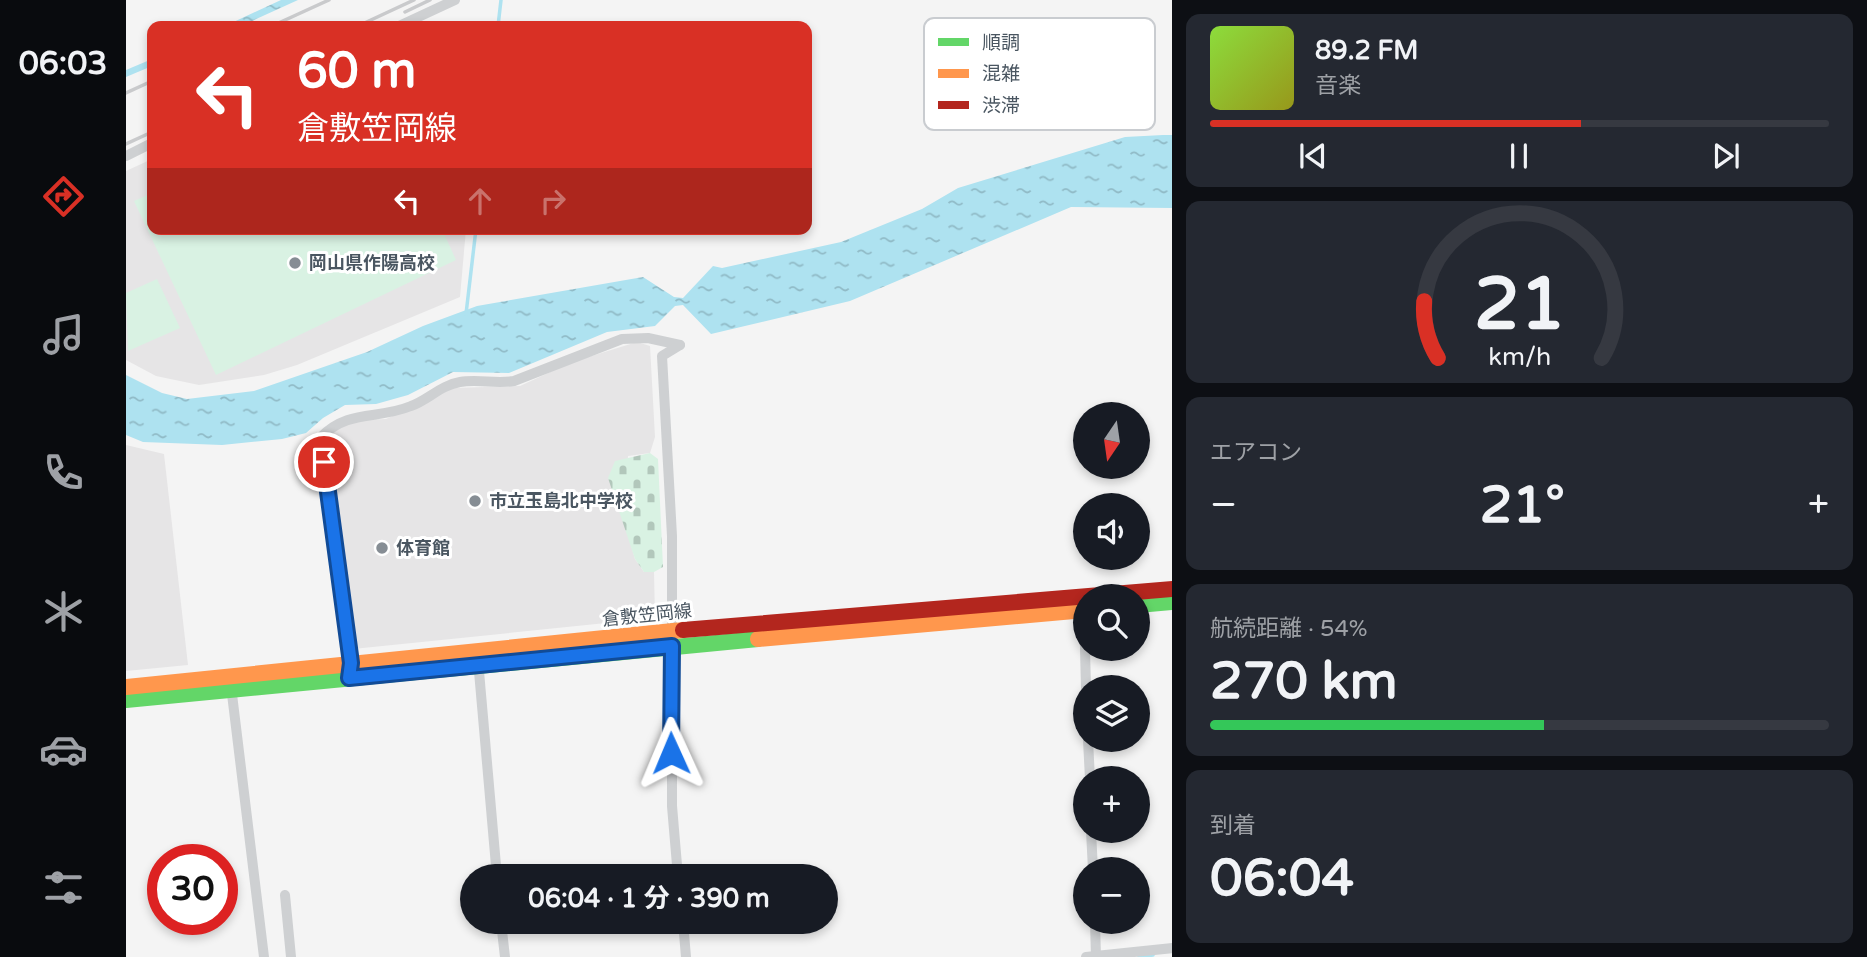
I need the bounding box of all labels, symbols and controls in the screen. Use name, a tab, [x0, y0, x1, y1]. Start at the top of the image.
legend	[924, 18, 1155, 130]
text: 順調	[982, 32, 1020, 54]
text: 89.2 FM	[1315, 35, 1418, 66]
text: 60 m	[297, 42, 416, 101]
text: 06:03	[19, 45, 107, 83]
icon: left	[182, 49, 273, 140]
text: 混雑	[982, 63, 1020, 85]
text: 音楽	[1315, 72, 1361, 100]
text: 渋滞	[982, 95, 1020, 117]
text: 倉敷笠岡線	[297, 110, 457, 148]
icon: previous	[1294, 137, 1332, 175]
icon: pause	[1500, 137, 1538, 175]
icon: next	[1707, 137, 1745, 175]
icon: directions	[39, 172, 88, 221]
icon: left	[388, 182, 426, 220]
icon: ahead	[461, 182, 499, 220]
icon: right	[534, 182, 572, 220]
place label: 岡山県作陽高校	[309, 252, 435, 274]
marker: 岡山県作陽高校	[287, 255, 303, 271]
text: 21	[1474, 261, 1565, 349]
icon: music	[39, 310, 88, 359]
text: km/h	[1488, 342, 1551, 372]
north arrow	[1073, 402, 1150, 480]
map controls	[1073, 402, 1150, 934]
pin	[294, 432, 354, 492]
text: エアコン	[1210, 439, 1302, 467]
icon: arrive	[305, 443, 343, 481]
icon: phone	[39, 448, 88, 497]
text: 21°	[1480, 474, 1565, 537]
text: −	[1210, 482, 1237, 528]
text: +	[1808, 482, 1829, 528]
place label: 市立玉島北中学校	[489, 490, 633, 512]
marker: 市立玉島北中学校	[467, 493, 483, 509]
button: sound	[1073, 493, 1150, 570]
place label: 体育館	[396, 537, 450, 559]
marker: 体育館	[374, 540, 390, 556]
button: search	[1073, 584, 1150, 661]
icon: climate	[39, 587, 88, 636]
street label: 倉敷笠岡線	[601, 599, 693, 631]
text: 航続距離 · 54%	[1210, 615, 1368, 643]
text: 270 km	[1210, 650, 1398, 713]
button: layers	[1073, 675, 1150, 752]
position arrow	[634, 716, 708, 790]
icon: car	[39, 725, 88, 774]
button: +	[1073, 766, 1150, 843]
text: 到着	[1210, 812, 1256, 840]
speed limit sign: 30	[147, 844, 238, 935]
text: 06:04	[1210, 847, 1354, 910]
button: −	[1073, 857, 1150, 934]
icon: filters	[39, 863, 88, 912]
text: 06:04 · 1 分 · 390 m	[528, 883, 770, 914]

